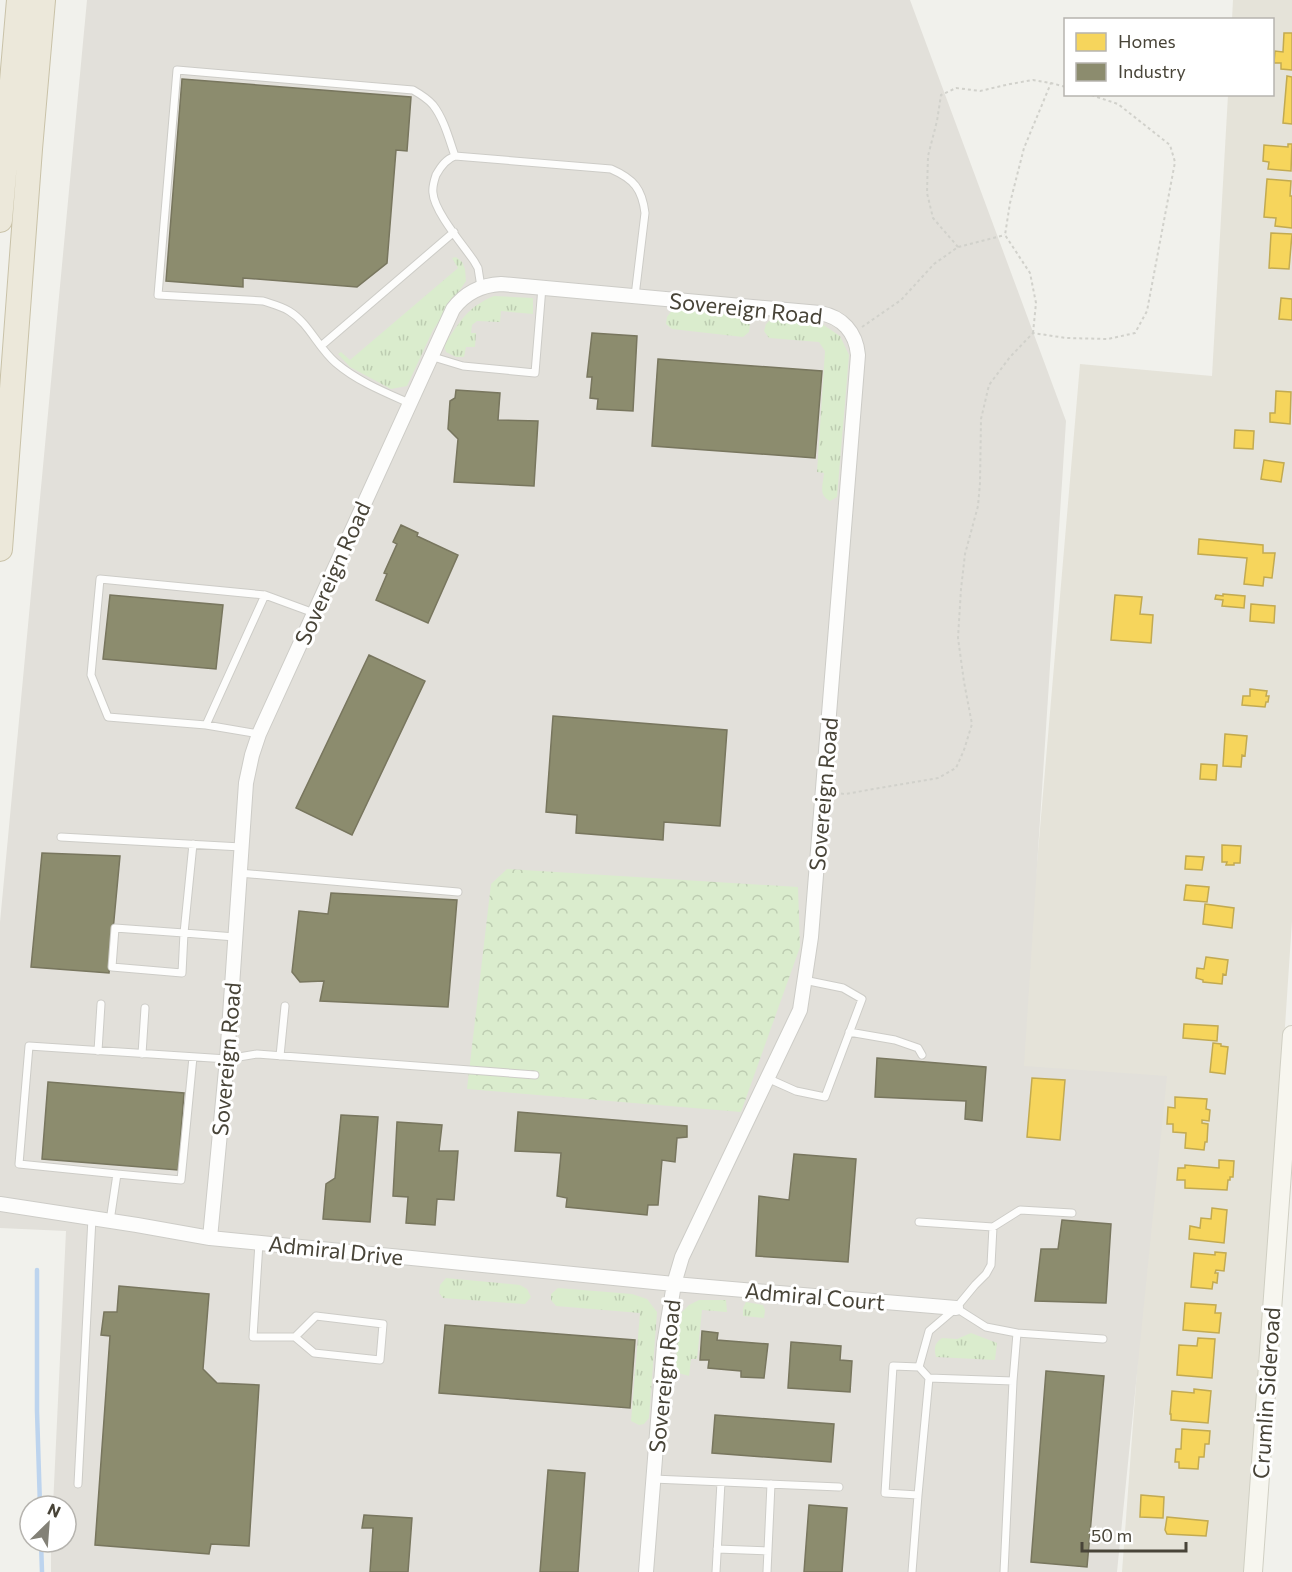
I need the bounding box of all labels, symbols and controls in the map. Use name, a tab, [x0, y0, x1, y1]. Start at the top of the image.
legend	[1064, 18, 1274, 96]
text: Homes	[1118, 30, 1176, 52]
text: Industry	[1118, 60, 1186, 82]
street label: Sovereign Road	[668, 287, 824, 329]
street label: Sovereign Road	[288, 497, 376, 649]
street label: Sovereign Road	[803, 716, 843, 872]
street label: Sovereign Road	[206, 981, 246, 1137]
street label: Admiral Drive	[267, 1230, 405, 1270]
street label: Admiral Court	[744, 1276, 886, 1316]
street label: Sovereign Road	[643, 1298, 685, 1454]
street label: Crumlin Sideroad	[1247, 1306, 1285, 1480]
north arrow	[18, 1494, 78, 1554]
text: N	[45, 1499, 64, 1521]
scale bar	[1082, 1515, 1186, 1553]
text: 50 m	[1091, 1524, 1132, 1546]

